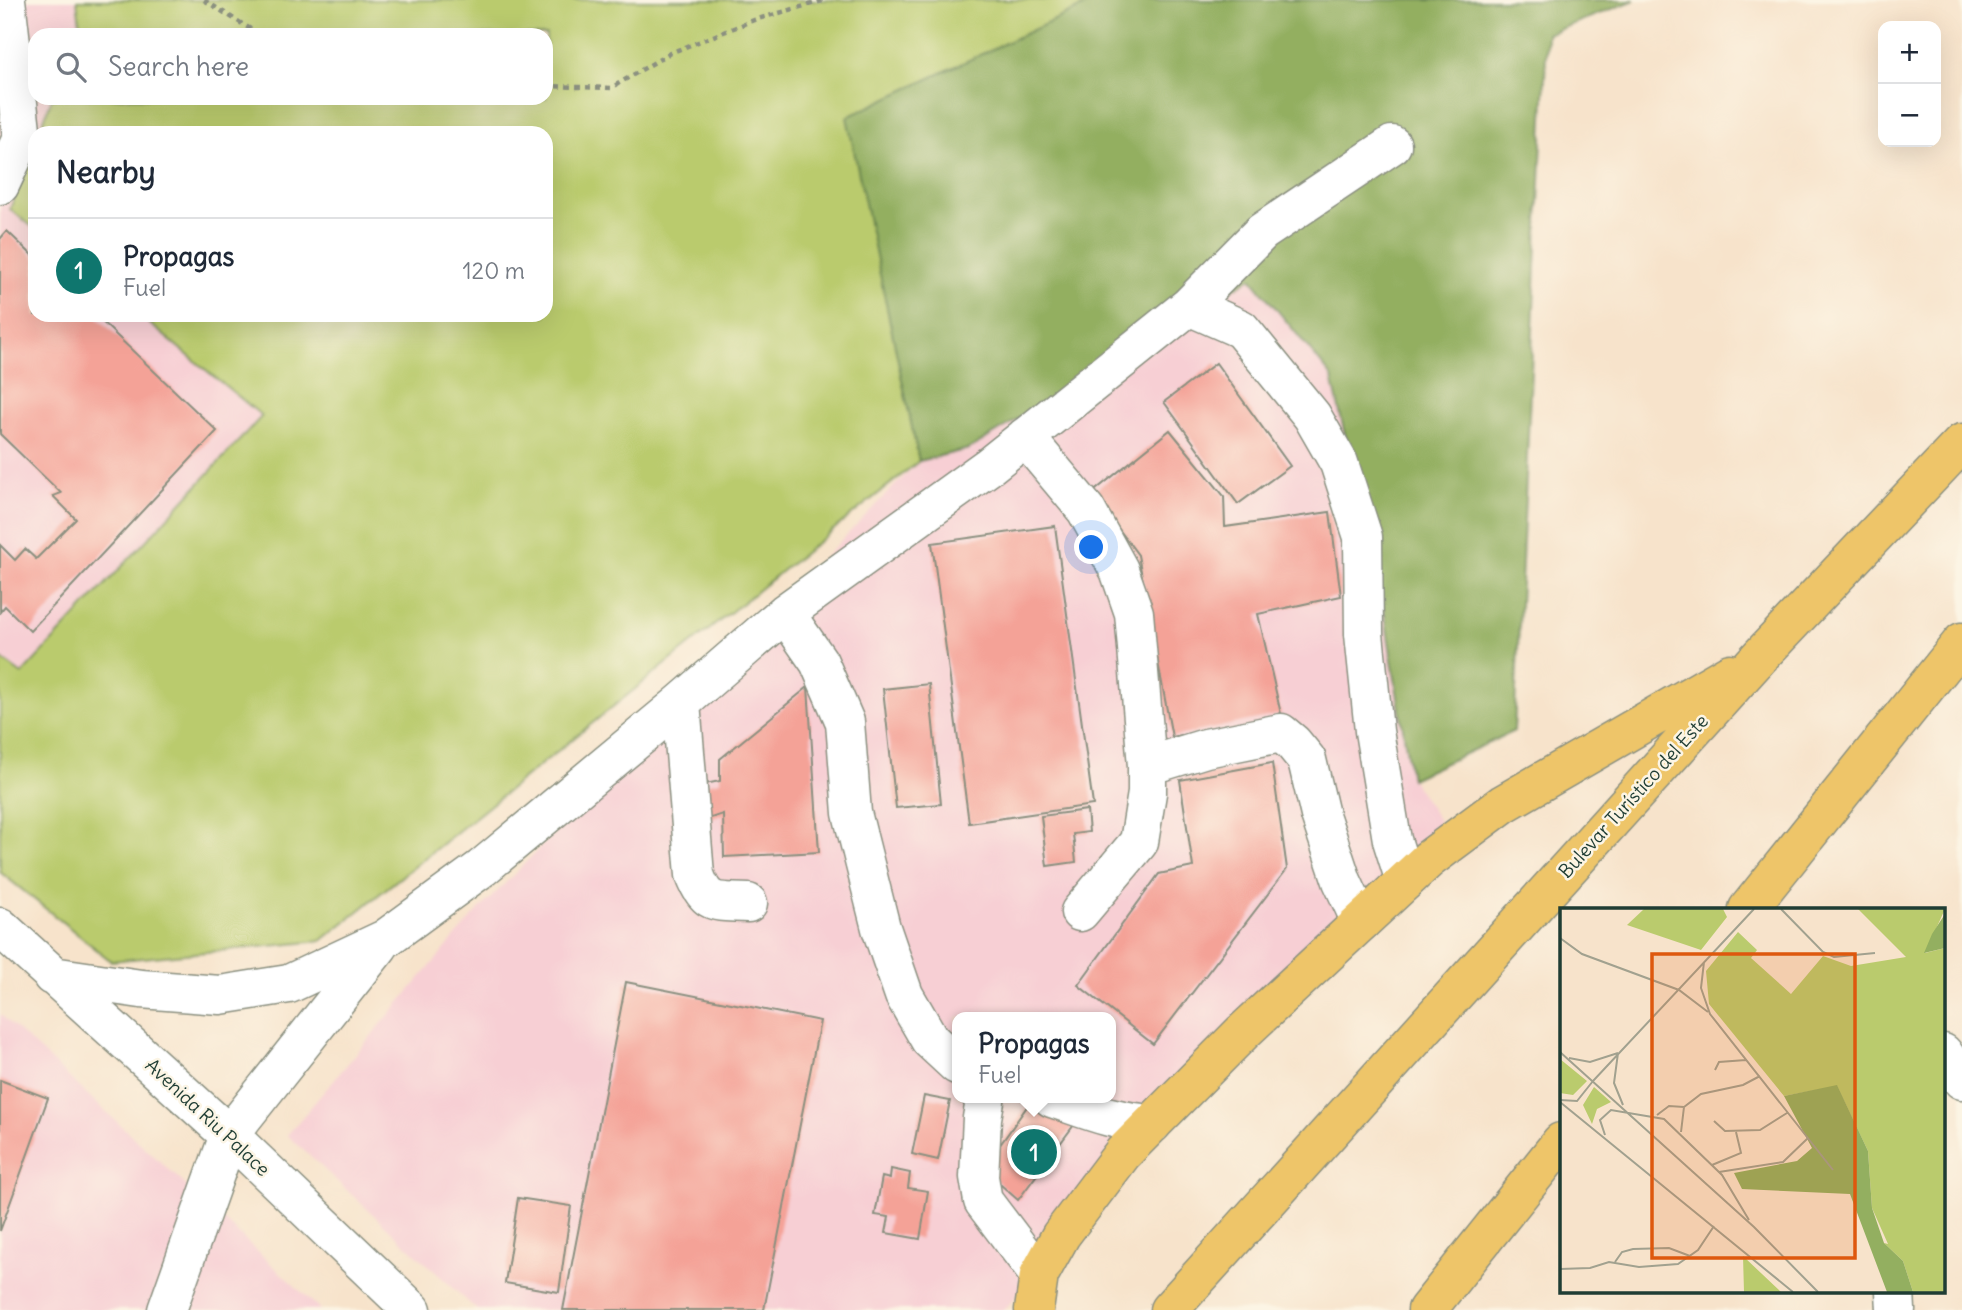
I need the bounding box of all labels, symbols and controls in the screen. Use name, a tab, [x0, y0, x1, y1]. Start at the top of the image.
map controls	[1878, 21, 1941, 147]
button: +	[1878, 21, 1941, 84]
search box	[28, 28, 553, 105]
icon: search	[52, 48, 90, 86]
text: Search here	[108, 50, 249, 83]
button: −	[1878, 84, 1941, 147]
text: Nearby	[56, 153, 156, 191]
text: Propagas	[123, 240, 234, 273]
text: 1	[74, 256, 84, 285]
text: 120 m	[462, 256, 525, 285]
text: Fuel	[123, 273, 166, 302]
your location	[1074, 530, 1108, 564]
street label: Bulevar Turístico del Este	[1553, 709, 1713, 883]
inset map	[1560, 908, 1944, 1292]
popup	[952, 1012, 1116, 1103]
text: Propagas	[978, 1027, 1090, 1060]
street label: Avenida Riu Palace	[141, 1053, 275, 1181]
text: Fuel	[978, 1060, 1021, 1089]
pin: 1	[1011, 1126, 1057, 1178]

